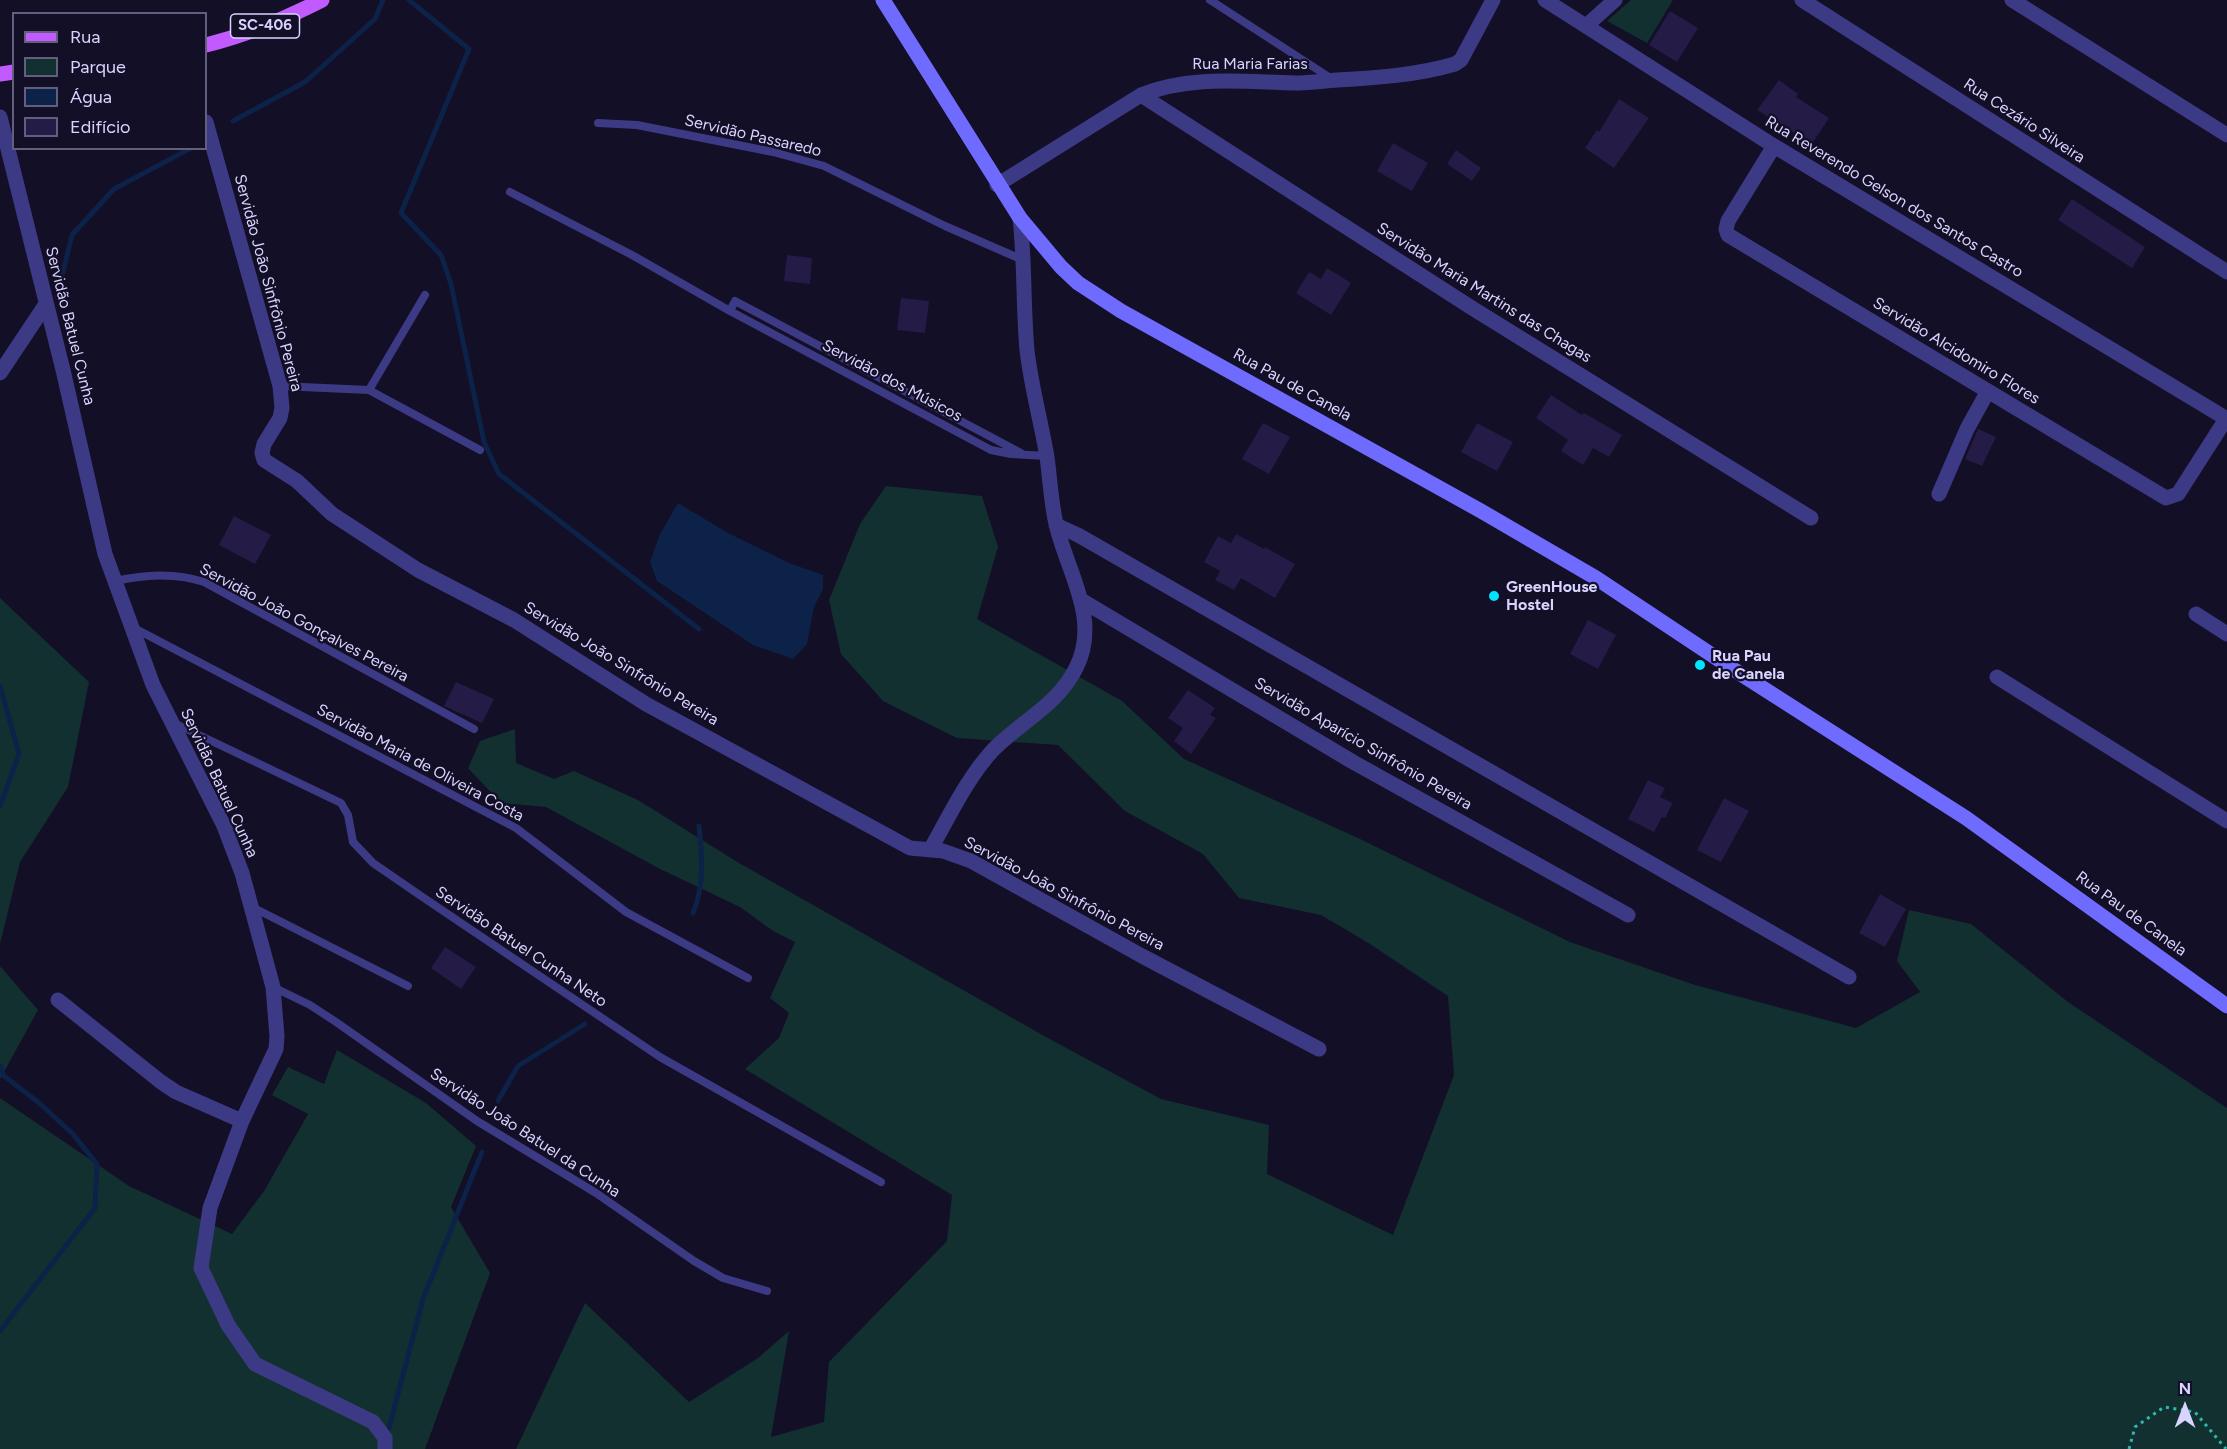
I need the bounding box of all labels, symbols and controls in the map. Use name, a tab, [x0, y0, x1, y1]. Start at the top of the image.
legend	[12, 12, 207, 150]
road number: SC-406	[230, 14, 300, 38]
text: Rua	[70, 26, 101, 48]
street label: Rua Maria Farias	[1192, 54, 1308, 74]
text: Parque	[70, 56, 126, 78]
street label: Rua Cezário Silveira	[1960, 75, 2088, 167]
text: Água	[70, 86, 112, 108]
street label: Servidão Passaredo	[683, 111, 823, 161]
street label: Rua Reverendo Gelson dos Santos Castro	[1761, 112, 2027, 282]
text: Edifício	[70, 116, 131, 138]
street label: Servidão João Sinfrônio Pereira	[230, 172, 306, 394]
street label: Servidão Maria Martins das Chagas	[1373, 219, 1595, 367]
street label: Servidão Batuel Cunha	[41, 245, 99, 407]
street label: Servidão Alcidomiro Flores	[1869, 294, 2043, 408]
street label: Servidão dos Músicos	[819, 336, 965, 426]
street label: Rua Pau de Canela	[1229, 345, 1355, 425]
street label: Servidão João Gonçalves Pereira	[196, 560, 412, 686]
place label: GreenHouse Hostel	[1506, 577, 1597, 615]
marker: GreenHouse Hostel	[1487, 589, 1501, 603]
street label: Servidão João Sinfrônio Pereira	[520, 598, 722, 730]
place label: Rua Pau de Canela	[1712, 646, 1785, 684]
marker: Rua Pau de Canela	[1693, 658, 1707, 672]
street label: Servidão Aparício Sinfrônio Pereira	[1251, 674, 1475, 814]
street label: Servidão Maria de Oliveira Costa	[313, 700, 527, 826]
street label: Servidão Batuel Cunha	[176, 705, 262, 861]
street label: Servidão João Sinfrônio Pereira	[961, 833, 1167, 955]
street label: Rua Pau de Canela	[2072, 867, 2190, 961]
street label: Servidão Batuel Cunha Neto	[432, 882, 610, 1012]
street label: Servidão João Batuel da Cunha	[426, 1064, 624, 1202]
north arrow	[2155, 1377, 2215, 1437]
text: N	[2179, 1379, 2191, 1398]

